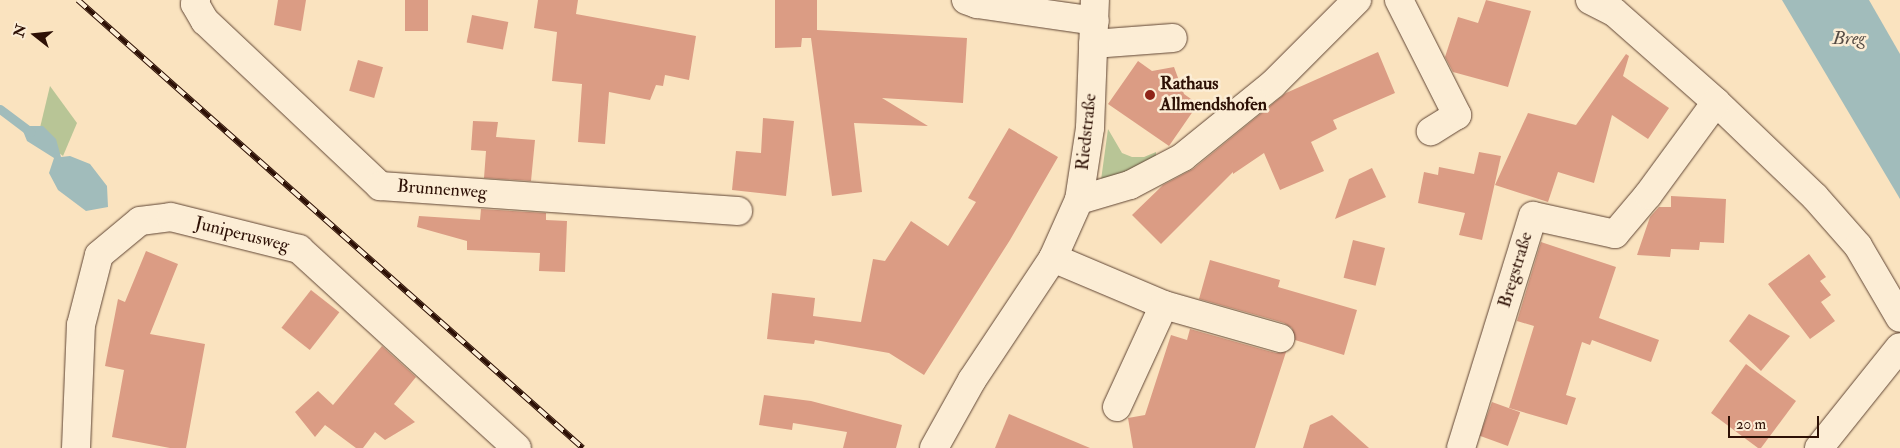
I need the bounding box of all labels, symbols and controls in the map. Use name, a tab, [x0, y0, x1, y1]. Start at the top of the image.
north arrow	[10, 10, 60, 60]
text: N	[10, 22, 30, 39]
water label: Breg	[1833, 28, 1865, 50]
place label: Rathaus Allmendshofen	[1160, 74, 1267, 116]
marker: Rathaus Allmendshofen	[1144, 89, 1156, 101]
street label: Riedstraße	[1072, 92, 1102, 172]
street label: Brunnenweg	[396, 176, 488, 204]
street label: Juniperusweg	[193, 213, 291, 257]
street label: Bregstraße	[1494, 230, 1538, 310]
scale bar	[1730, 406, 1821, 438]
text: 20 m	[1736, 415, 1766, 434]

